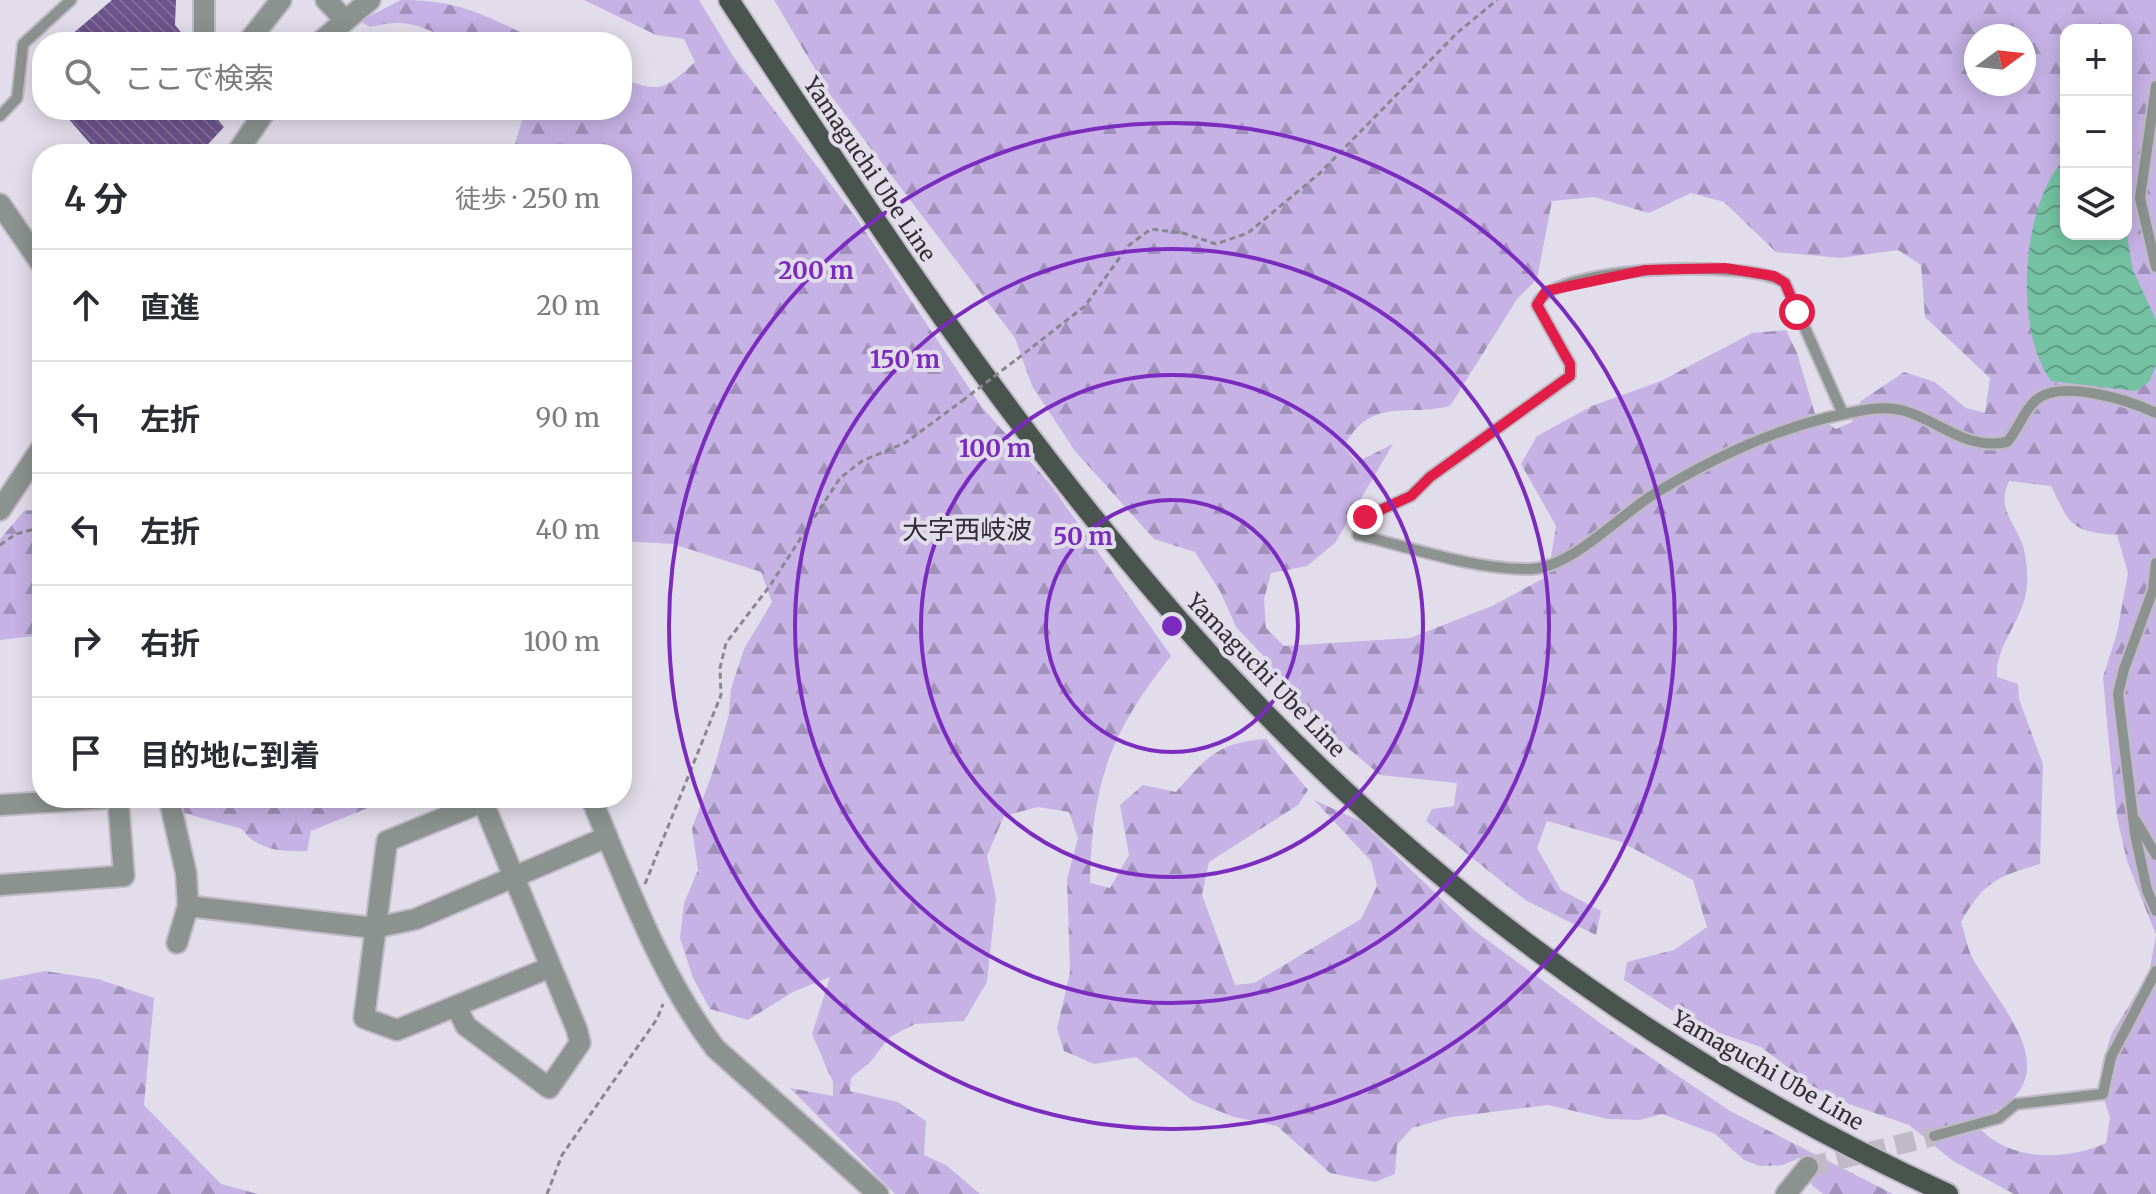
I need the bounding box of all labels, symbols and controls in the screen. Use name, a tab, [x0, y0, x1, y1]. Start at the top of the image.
north arrow	[1964, 24, 2036, 96]
map controls	[2060, 24, 2132, 240]
button: +	[2060, 24, 2132, 96]
search box	[32, 32, 632, 120]
icon: search	[60, 54, 104, 98]
text: ここで検索	[124, 59, 274, 97]
street label: Yamaguchi Ube Line	[797, 71, 942, 267]
button: −	[2060, 96, 2132, 168]
button: layers	[2060, 168, 2132, 240]
text: 4 分	[64, 178, 128, 220]
text: 徒歩 · 250 m	[455, 182, 600, 215]
text: 200 m	[778, 255, 854, 286]
icon: ahead	[64, 283, 108, 327]
text: 直進	[140, 288, 200, 326]
text: 20 m	[536, 289, 600, 322]
route start	[1779, 294, 1815, 330]
text: 150 m	[870, 344, 940, 375]
icon: left	[64, 395, 108, 439]
text: 左折	[140, 400, 200, 438]
text: 90 m	[536, 401, 600, 434]
text: 100 m	[959, 433, 1031, 464]
route end	[1347, 499, 1383, 535]
icon: left	[64, 507, 108, 551]
text: 左折	[140, 512, 200, 550]
text: 40 m	[536, 513, 600, 546]
district label: 大字西岐波	[902, 513, 1032, 546]
text: 50 m	[1053, 521, 1113, 552]
street label: Yamaguchi Ube Line	[1180, 587, 1351, 763]
centre of rings	[1158, 612, 1186, 640]
icon: right	[64, 619, 108, 663]
text: 右折	[140, 624, 200, 662]
text: 100 m	[524, 625, 600, 658]
icon: arrive	[64, 731, 108, 775]
text: 目的地に到着	[140, 736, 320, 774]
street label: Yamaguchi Ube Line	[1666, 1003, 1869, 1136]

